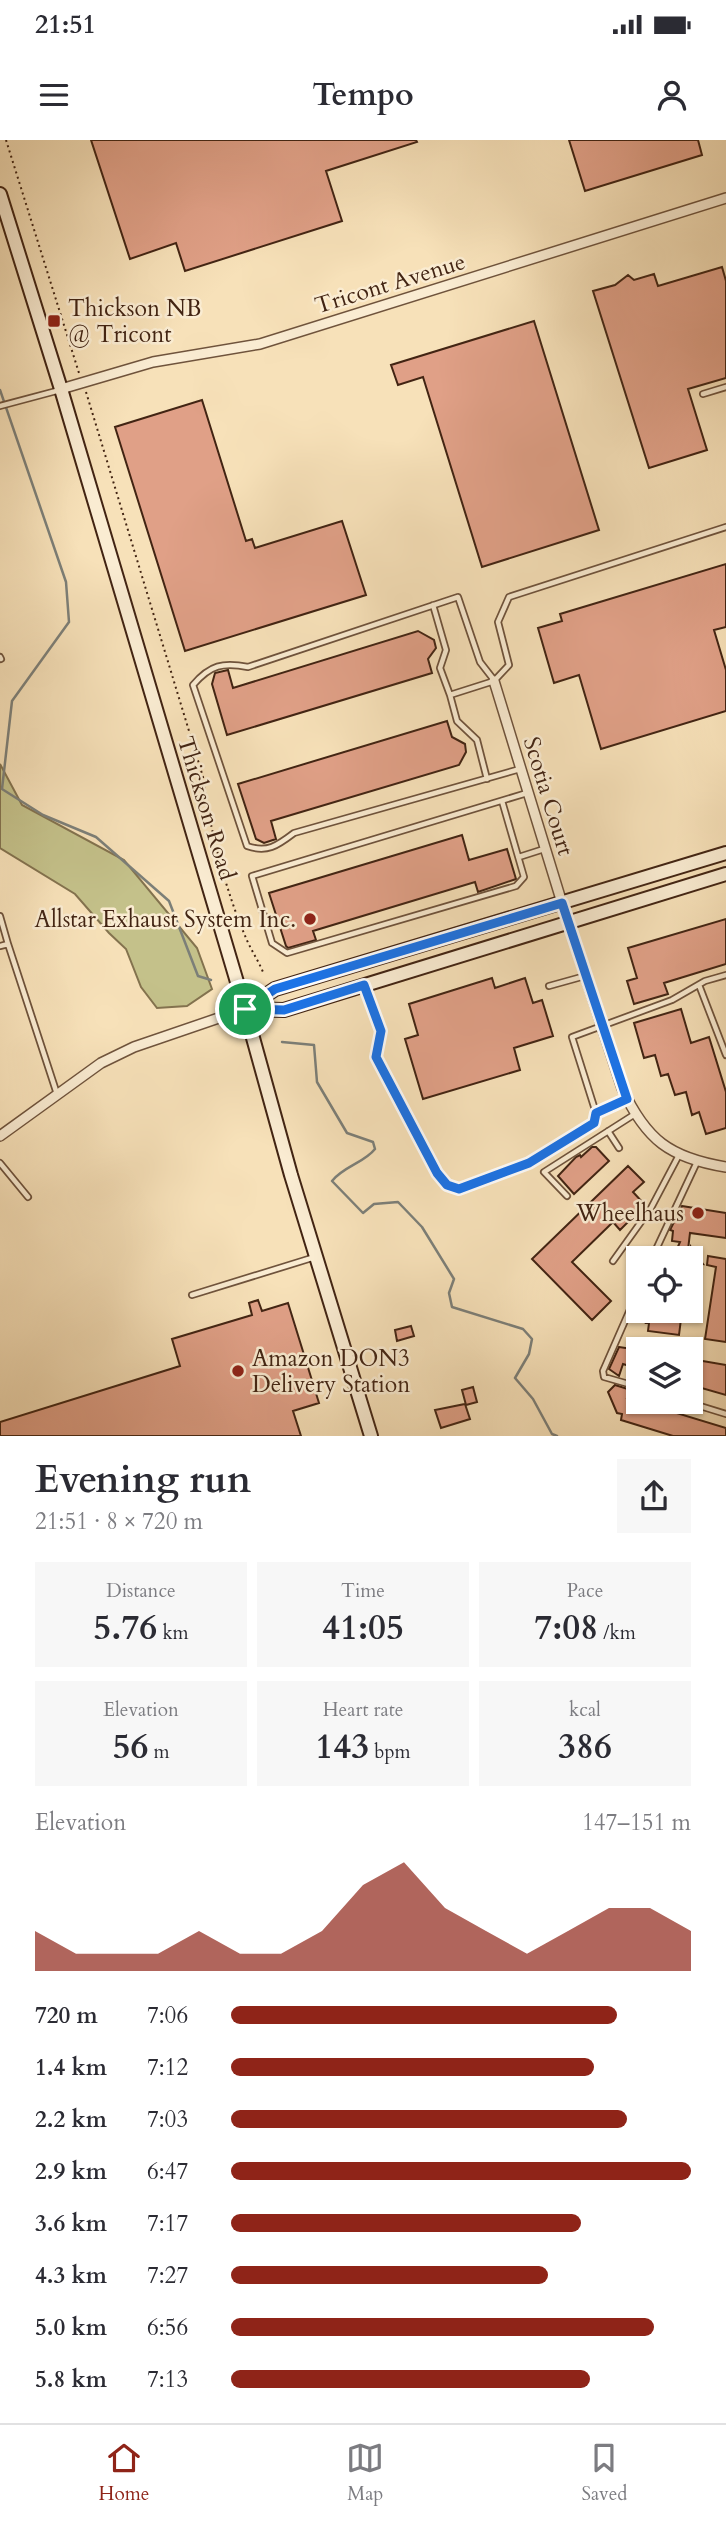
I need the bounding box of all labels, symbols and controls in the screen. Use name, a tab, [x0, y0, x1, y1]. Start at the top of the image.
text: 21:51	[35, 7, 96, 42]
text: Tempo	[312, 73, 414, 117]
icon: menu	[35, 76, 73, 114]
icon: person	[653, 76, 691, 114]
street label: Tricont Avenue	[311, 246, 469, 321]
place label: Thickson NB @ Tricont	[68, 293, 201, 350]
marker: Thickson NB @ Tricont	[46, 313, 62, 329]
street label: Thickson Road	[170, 733, 243, 884]
street label: Scotia Court	[516, 733, 581, 859]
place label: Allstar Exhaust System Inc.	[35, 904, 296, 935]
marker: Allstar Exhaust System Inc.	[302, 911, 318, 927]
pin	[215, 979, 275, 1039]
icon: arrive	[226, 990, 264, 1028]
place label: Wheelhaus	[575, 1198, 684, 1229]
marker: Wheelhaus	[690, 1205, 706, 1221]
map controls	[626, 1246, 703, 1414]
button: locate	[626, 1246, 703, 1323]
button: layers	[626, 1337, 703, 1414]
place label: Amazon DON3 Delivery Station	[252, 1343, 410, 1400]
marker: Amazon DON3 Delivery Station	[230, 1363, 246, 1379]
text: Evening run	[35, 1454, 251, 1506]
button: share	[617, 1459, 691, 1533]
text: 21:51 · 8 × 720 m	[35, 1506, 203, 1537]
text: Distance	[106, 1578, 176, 1604]
text: Time	[341, 1578, 385, 1604]
text: Pace	[567, 1578, 603, 1604]
text: 5.76	[93, 1604, 157, 1652]
text: 41:05	[322, 1604, 404, 1652]
text: 7:08	[534, 1604, 598, 1652]
text: km	[157, 1620, 189, 1646]
text: /km	[598, 1620, 636, 1646]
text: Elevation	[103, 1697, 179, 1723]
text: Heart rate	[323, 1697, 403, 1723]
text: kcal	[569, 1697, 601, 1723]
text: 56	[112, 1723, 148, 1771]
text: 143	[315, 1723, 369, 1771]
text: 386	[558, 1723, 612, 1771]
text: m	[148, 1739, 170, 1765]
text: bpm	[369, 1739, 411, 1765]
text: Elevation	[35, 1807, 126, 1838]
text: 147–151 m	[582, 1807, 691, 1838]
text: 720 m	[35, 2000, 98, 2031]
text: 7:06	[147, 2000, 188, 2031]
text: 1.4 km	[35, 2052, 107, 2083]
text: 7:12	[147, 2052, 188, 2083]
text: 2.2 km	[35, 2104, 107, 2135]
text: 7:03	[147, 2104, 188, 2135]
text: 2.9 km	[35, 2156, 107, 2187]
text: 6:47	[147, 2156, 188, 2187]
text: 3.6 km	[35, 2208, 107, 2239]
text: 7:17	[147, 2208, 188, 2239]
text: 4.3 km	[35, 2260, 107, 2291]
text: 7:27	[147, 2260, 188, 2291]
text: 5.0 km	[35, 2312, 107, 2343]
text: 6:56	[147, 2312, 188, 2343]
text: 5.8 km	[35, 2364, 107, 2395]
text: 7:13	[147, 2364, 188, 2395]
tab: Home	[99, 2439, 149, 2507]
tab: Map	[346, 2439, 384, 2507]
tab: Saved	[581, 2439, 627, 2507]

